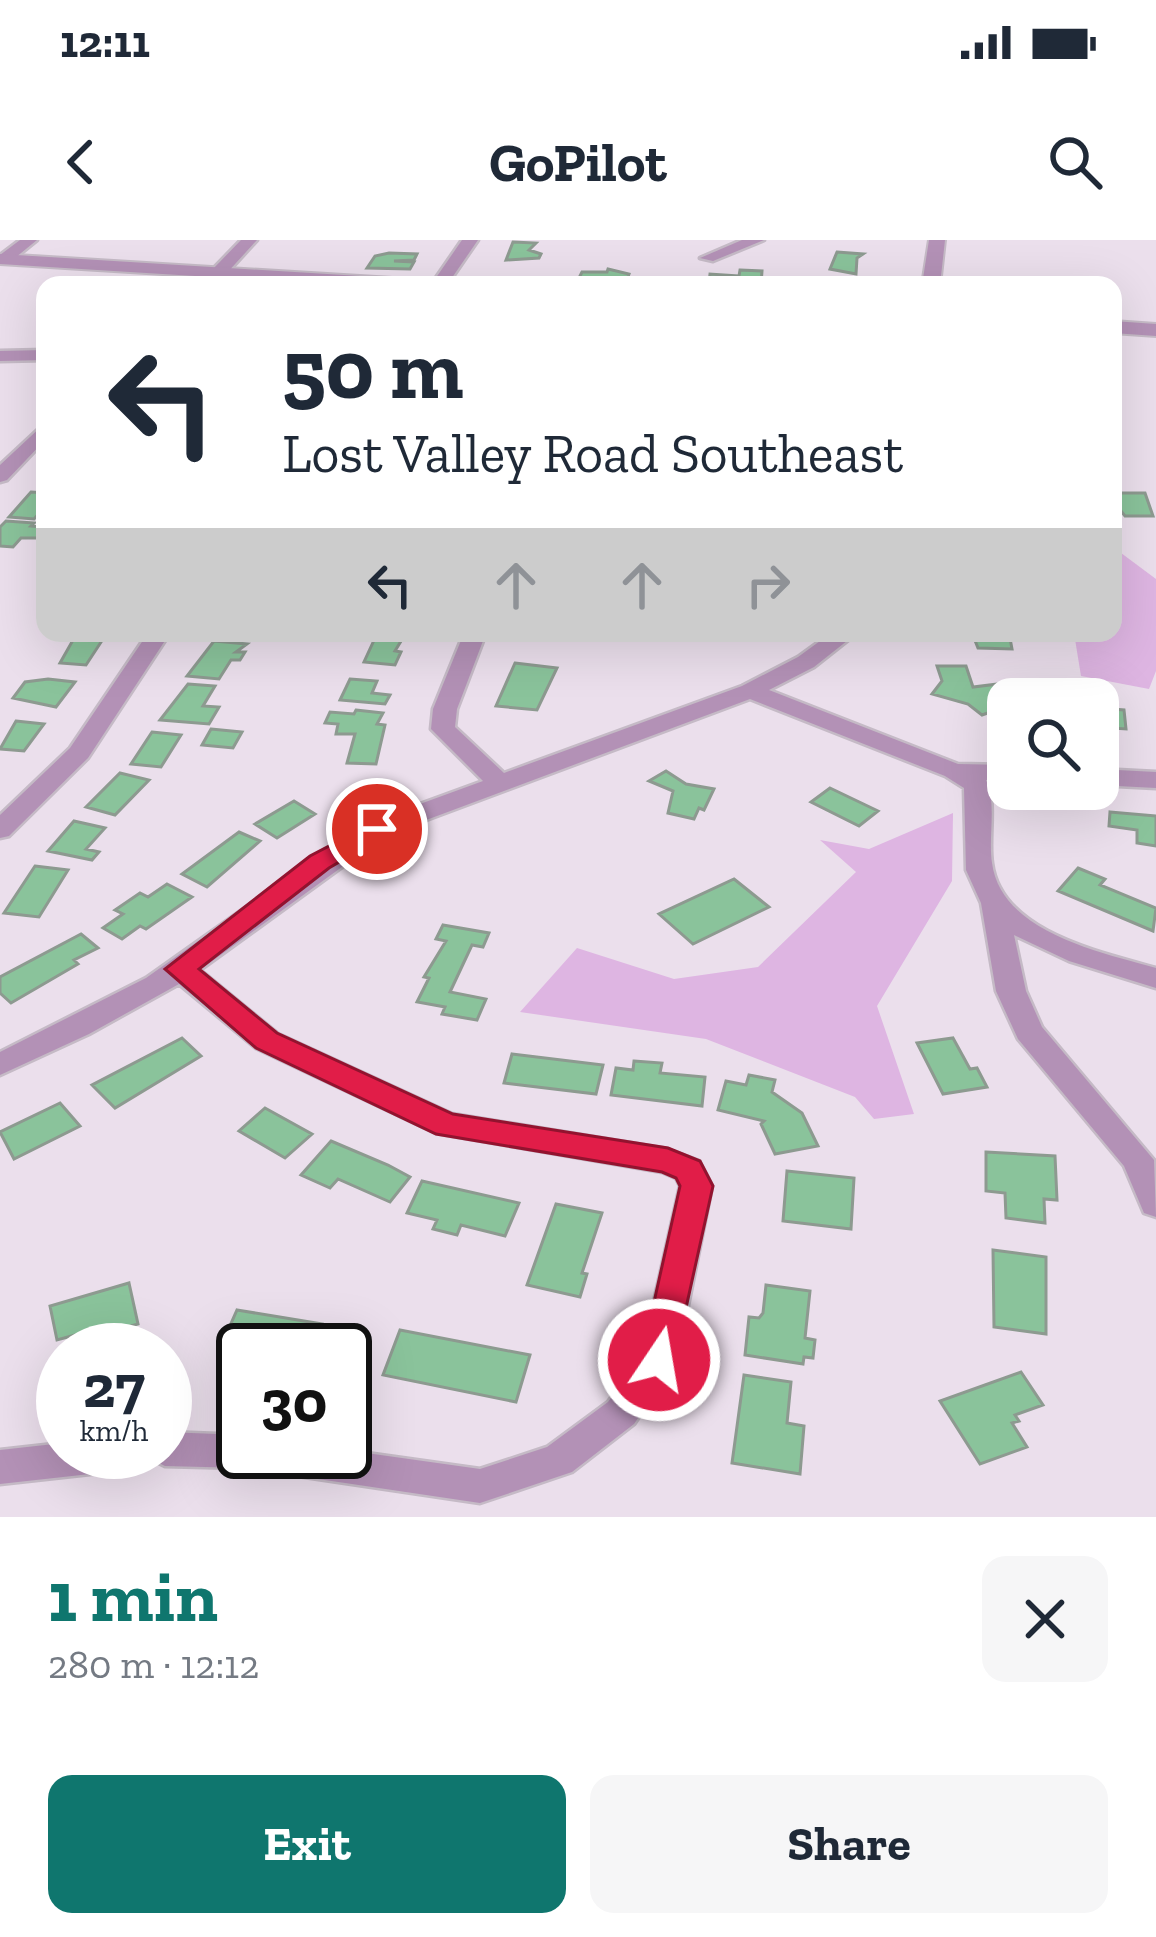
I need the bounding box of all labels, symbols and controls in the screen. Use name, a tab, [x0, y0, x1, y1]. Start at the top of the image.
text: 12:11	[60, 15, 150, 69]
icon: back	[48, 129, 114, 195]
icon: search	[1042, 129, 1108, 195]
text: GoPilot	[489, 130, 667, 195]
text: 50 m	[282, 319, 464, 420]
icon: left	[84, 324, 240, 480]
text: Lost Valley Road Southeast	[282, 421, 903, 486]
icon: left	[357, 552, 423, 618]
icon: ahead	[483, 552, 549, 618]
icon: ahead	[609, 552, 675, 618]
icon: right	[735, 552, 801, 618]
map controls	[987, 678, 1119, 810]
button: search	[987, 678, 1119, 810]
pin	[326, 778, 428, 880]
icon: arrive	[344, 796, 410, 862]
position arrow	[596, 1297, 722, 1423]
speed limit sign: 30	[216, 1323, 372, 1479]
text: 27	[83, 1350, 145, 1422]
text: km/h	[80, 1413, 148, 1449]
text: 1 min	[48, 1553, 218, 1639]
button: close	[982, 1556, 1108, 1682]
text: 280 m · 12:12	[48, 1641, 259, 1688]
button: Exit	[48, 1775, 566, 1913]
button: Share	[590, 1775, 1108, 1913]

